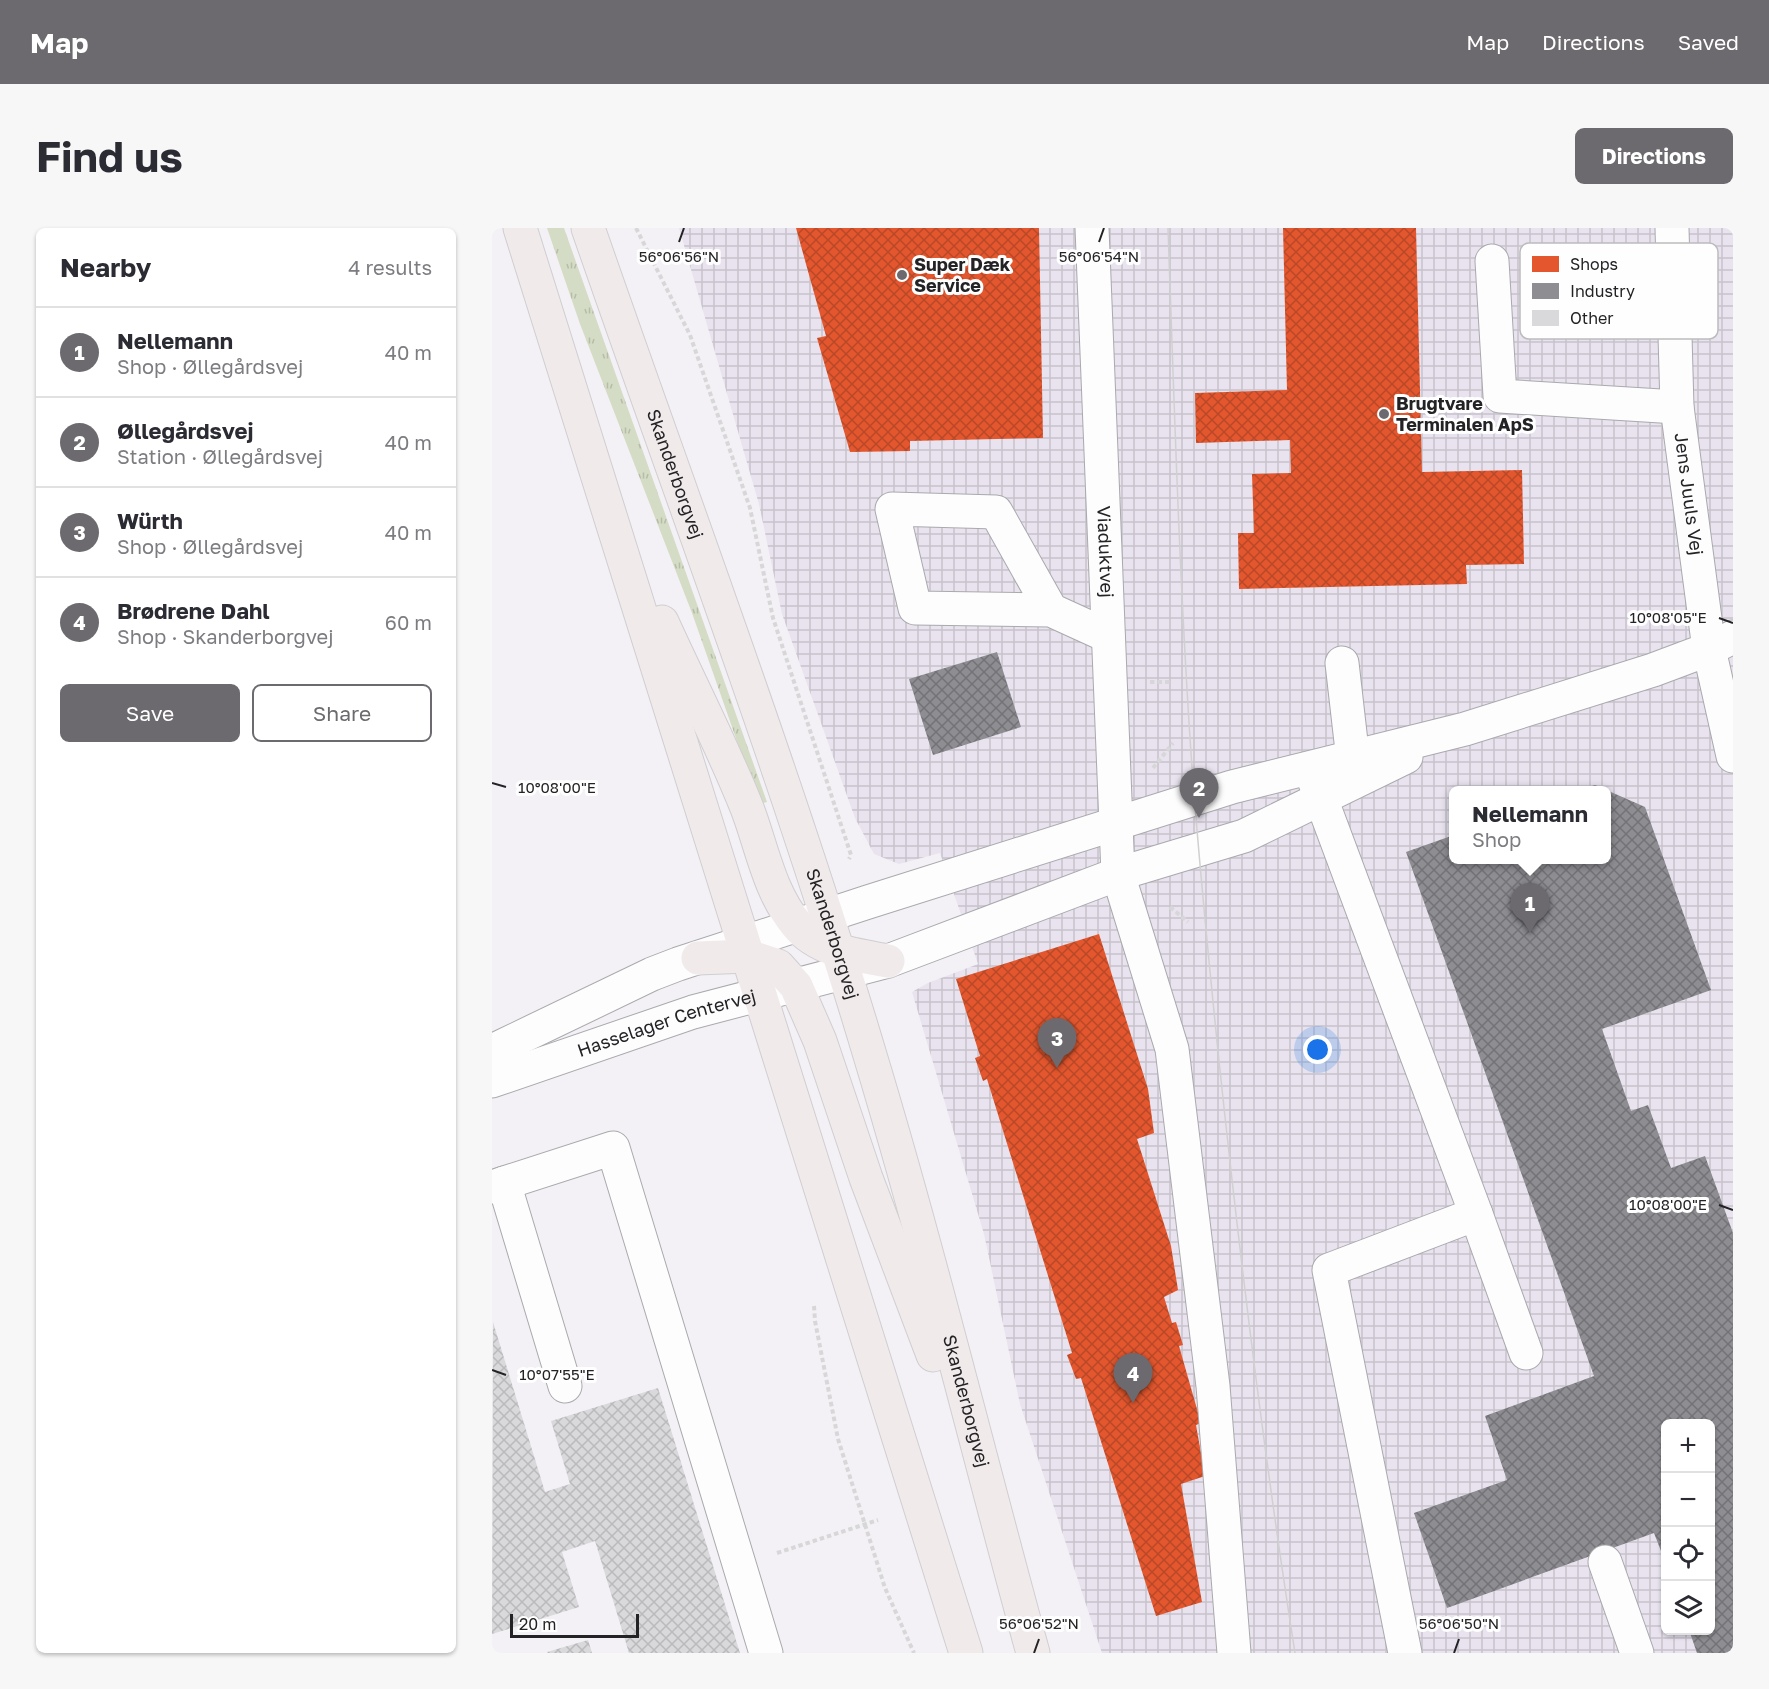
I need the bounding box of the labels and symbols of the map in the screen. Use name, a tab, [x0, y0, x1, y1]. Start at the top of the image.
legend	[1520, 243, 1718, 339]
text: 56°06'56"N	[639, 247, 719, 265]
text: 56°06'54"N	[1059, 247, 1139, 265]
place label: Super Dæk Service	[914, 253, 1011, 296]
text: Shops	[1570, 254, 1618, 274]
marker: Super Dæk Service	[895, 268, 909, 282]
text: Industry	[1570, 281, 1635, 301]
text: Other	[1570, 308, 1614, 328]
place label: Brugtvare Terminalen ApS	[1396, 392, 1534, 435]
street label: Skanderborgvej	[643, 406, 709, 542]
marker: Brugtvare Terminalen ApS	[1377, 407, 1391, 421]
street label: Jens Juuls Vej	[1671, 431, 1709, 557]
street label: Viaduktvej	[1093, 505, 1119, 598]
text: 10°08'05"E	[1629, 608, 1707, 626]
pin: 2	[1180, 768, 1218, 818]
text: 10°08'00"E	[518, 778, 596, 796]
street label: Skanderborgvej	[802, 865, 864, 1002]
pin: 1	[1510, 884, 1550, 933]
street label: Hasselager Centervej	[574, 984, 758, 1061]
pin: 3	[1038, 1018, 1076, 1068]
your location	[1303, 1035, 1332, 1064]
text: 10°08'00"E	[1629, 1195, 1707, 1213]
street label: Skanderborgvej	[939, 1332, 995, 1469]
pin: 4	[1114, 1354, 1152, 1403]
text: 10°07'55"E	[519, 1365, 595, 1383]
scale bar	[510, 1611, 639, 1638]
text: 56°06'52"N	[999, 1614, 1079, 1632]
text: 56°06'50"N	[1419, 1614, 1499, 1632]

